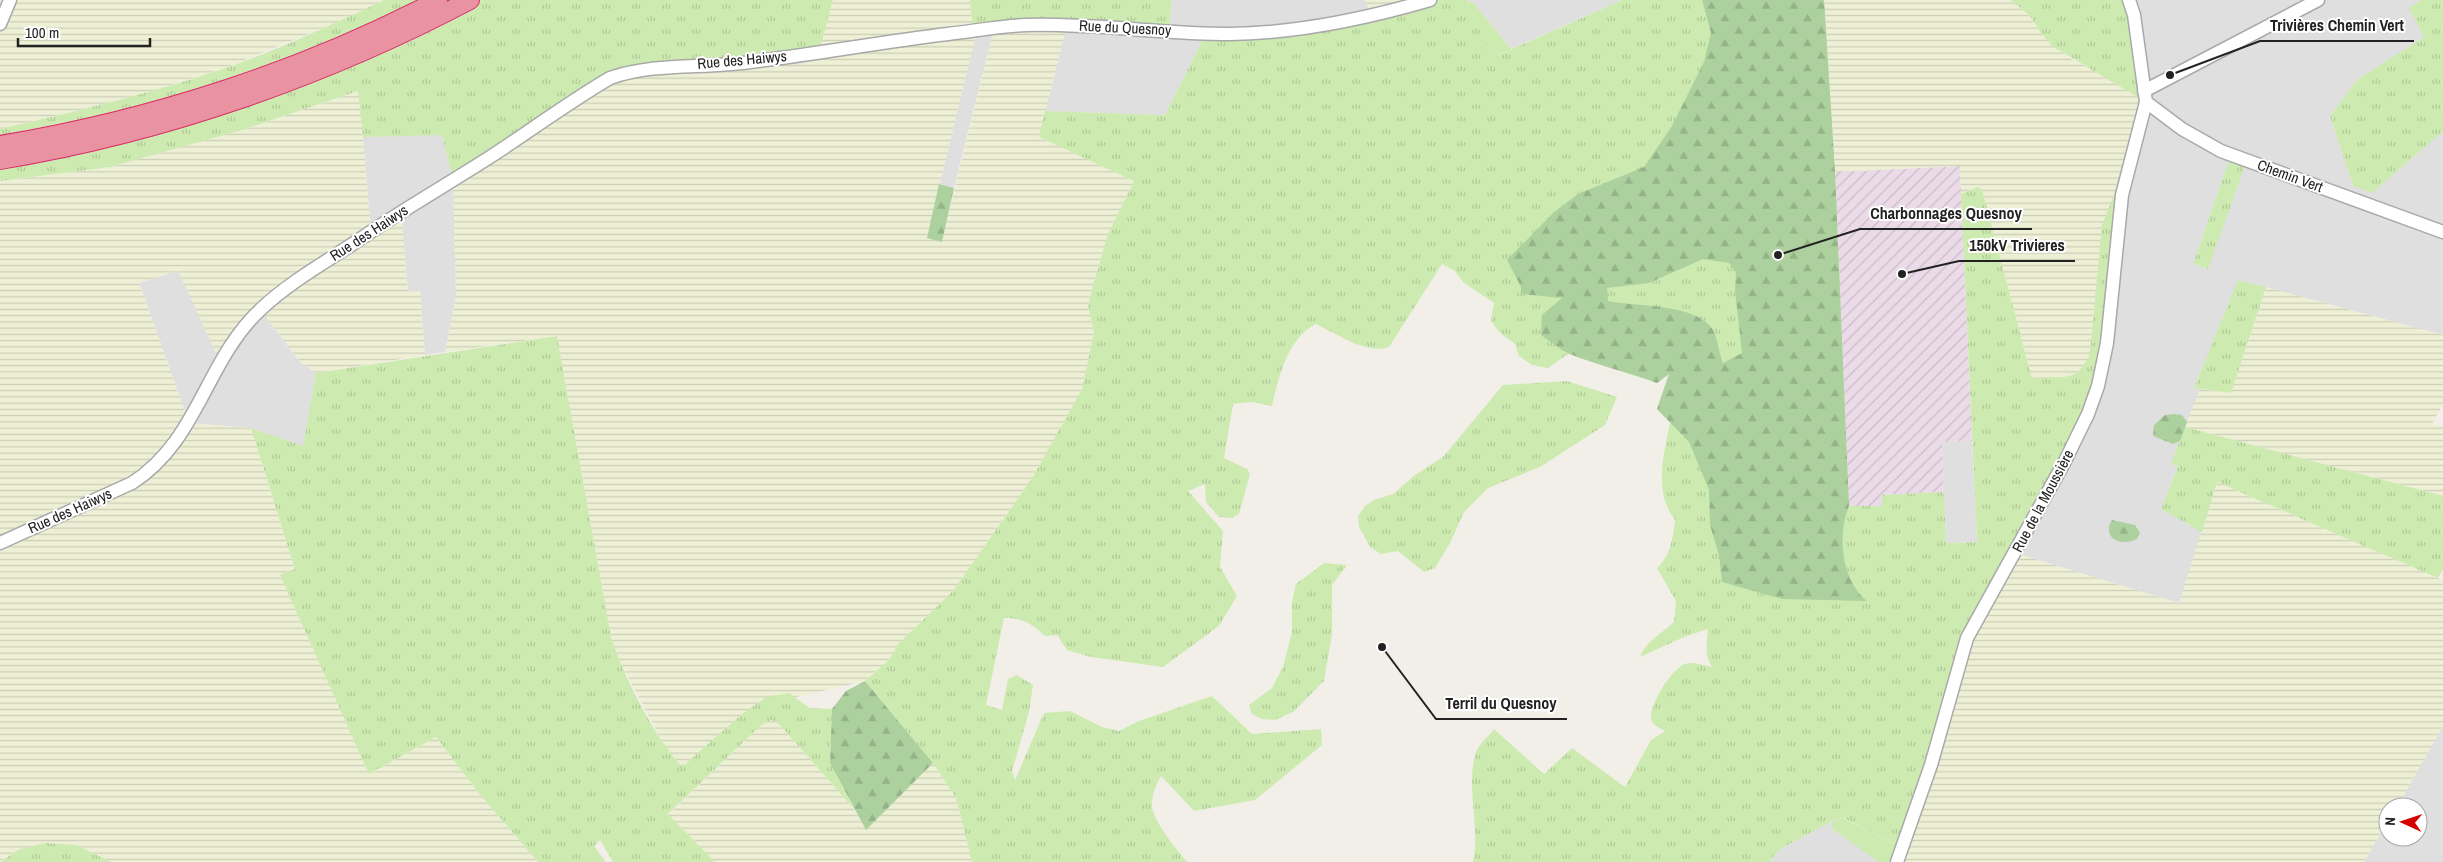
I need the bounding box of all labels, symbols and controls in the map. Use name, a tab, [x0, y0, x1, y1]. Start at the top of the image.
callout: Trivières Chemin Vert	[2260, 10, 2414, 41]
text: Trivières Chemin Vert	[2270, 14, 2405, 36]
scale bar	[18, 15, 150, 47]
street label: Rue du Quesnoy	[1078, 15, 1173, 40]
text: 100 m	[25, 22, 59, 43]
street label: Rue des Haiwys	[696, 45, 787, 74]
street label: Chemin Vert	[2254, 154, 2326, 197]
callout: Charbonnages Quesnoy	[1860, 198, 2032, 229]
street label: Rue des Haiwys	[325, 199, 412, 266]
text: Charbonnages Quesnoy	[1870, 202, 2023, 224]
callout: 150kV Trivieres	[1959, 230, 2075, 261]
text: 150kV Trivieres	[1969, 234, 2065, 256]
street label: Rue de la Moussière	[2007, 446, 2079, 556]
street label: Rue des Haiwys	[25, 483, 115, 538]
callout: Terril du Quesnoy	[1436, 688, 1567, 719]
text: Terril du Quesnoy	[1445, 692, 1557, 714]
north arrow	[2378, 797, 2428, 847]
text: N	[2381, 817, 2399, 826]

